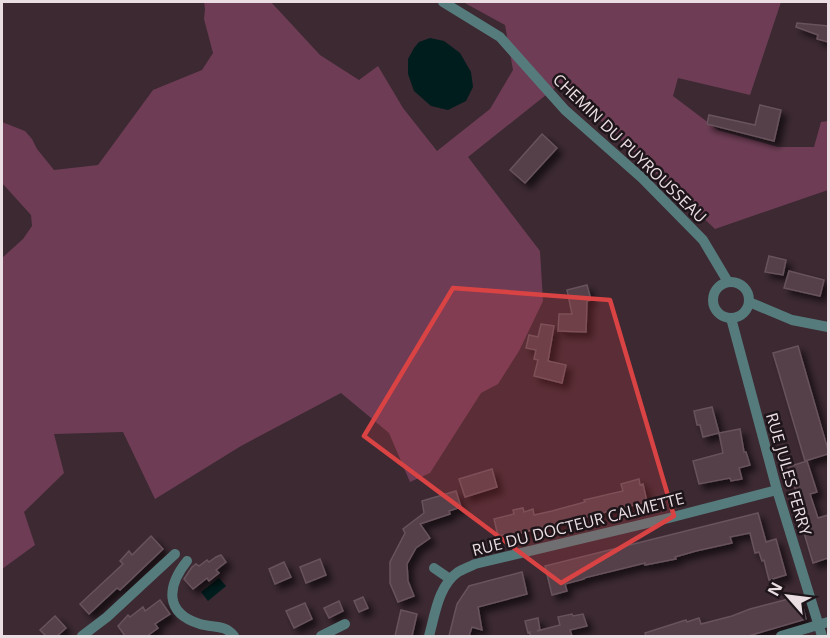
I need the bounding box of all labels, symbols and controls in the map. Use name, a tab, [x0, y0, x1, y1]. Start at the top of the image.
street label: CHEMIN DU PUYROUSSEAU	[548, 69, 712, 227]
street label: RUE JULES FERRY	[761, 410, 817, 538]
street label: RUE DU DOCTEUR CALMETTE	[470, 487, 686, 561]
north arrow	[758, 566, 818, 626]
text: N	[762, 578, 788, 600]

